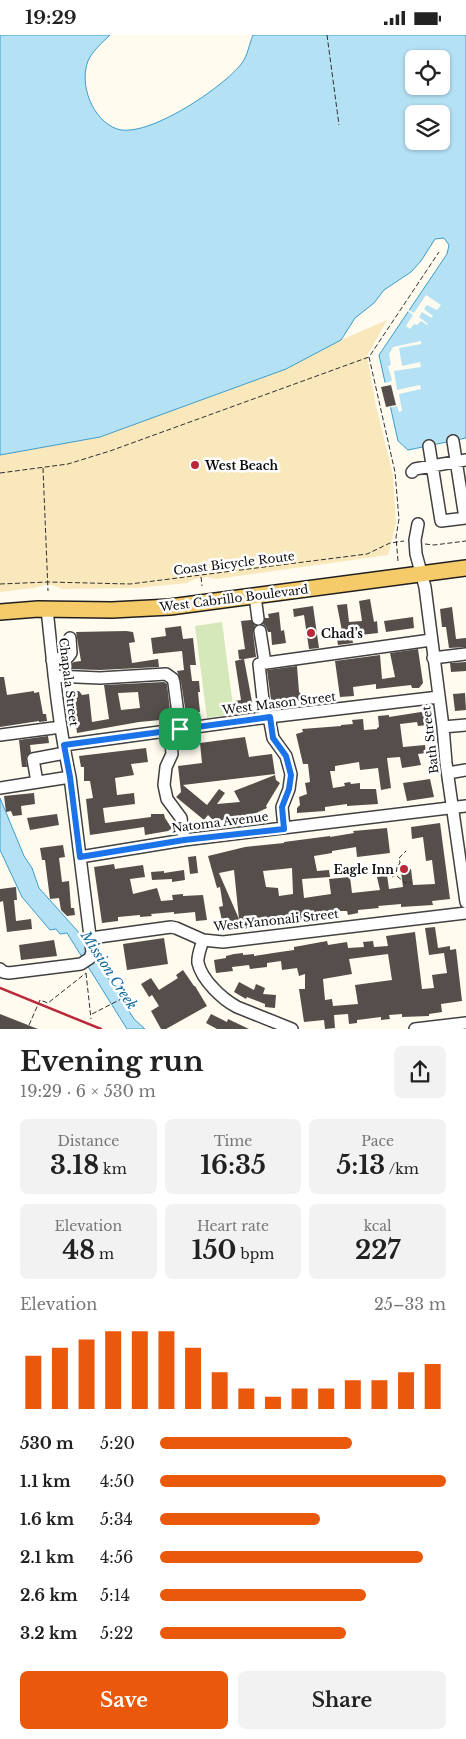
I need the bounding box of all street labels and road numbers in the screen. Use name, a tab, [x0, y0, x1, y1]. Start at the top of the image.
street label: Coast Bicycle Route	[173, 548, 296, 578]
street label: West Cabrillo Boulevard	[158, 581, 309, 615]
street label: Chapala Street	[56, 637, 82, 728]
street label: West Mason Street	[220, 689, 337, 718]
street label: Bath Street	[418, 705, 442, 775]
street label: Natoma Avenue	[171, 809, 269, 835]
street label: West Yanonali Street	[212, 906, 340, 934]

